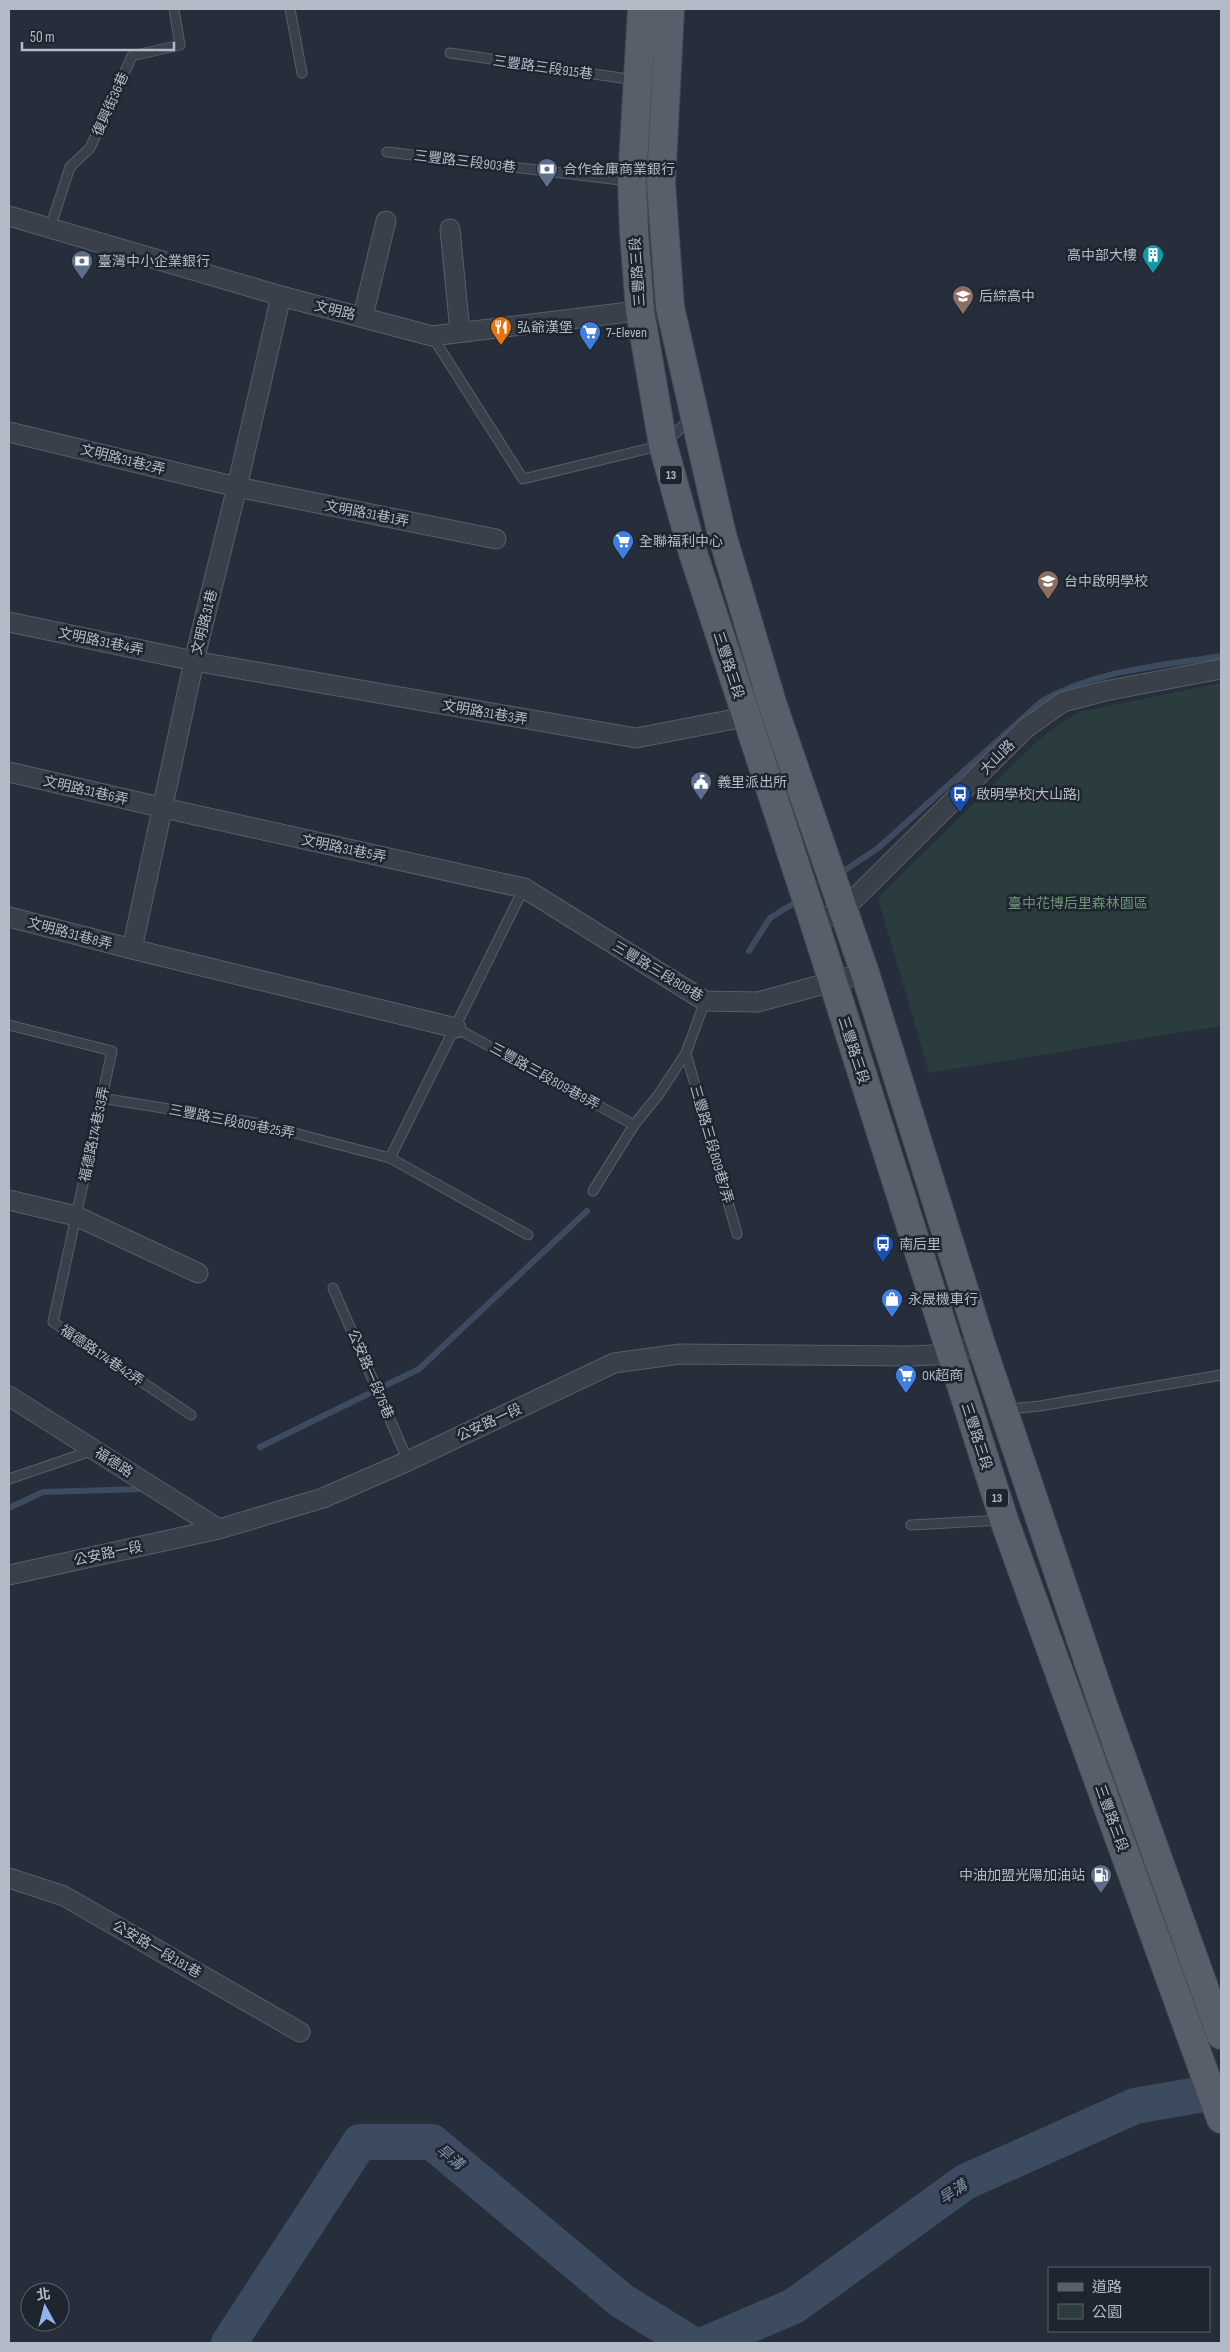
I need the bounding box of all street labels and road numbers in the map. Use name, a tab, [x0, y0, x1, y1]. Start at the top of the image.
street label: 三豐路三段915巷	[492, 52, 594, 83]
street label: 復興街36巷	[89, 70, 132, 139]
street label: 三豐路三段903巷	[413, 147, 517, 176]
street label: 三豐路三段	[627, 236, 648, 307]
street label: 文明路	[312, 297, 357, 324]
street label: 文明路31巷2弄	[79, 441, 167, 478]
road number: 13	[660, 466, 682, 484]
street label: 文明路31巷1弄	[323, 497, 411, 530]
street label: 文明路31巷	[188, 588, 221, 657]
street label: 文明路31巷4弄	[57, 624, 145, 659]
street label: 三豐路三段	[710, 629, 747, 701]
street label: 文明路31巷3弄	[441, 697, 529, 728]
street label: 大山路	[976, 736, 1018, 778]
street label: 文明路31巷6弄	[42, 772, 130, 809]
street label: 文明路31巷5弄	[300, 831, 388, 866]
street label: 文明路31巷8弄	[26, 914, 114, 953]
street label: 三豐路三段809巷	[609, 938, 706, 1005]
street label: 三豐路三段	[835, 1014, 872, 1086]
street label: 三豐路三段809巷9弄	[487, 1039, 603, 1114]
street label: 三豐路三段809巷7弄	[687, 1083, 737, 1205]
street label: 福德路174巷33弄	[76, 1085, 113, 1183]
street label: 三豐路三段809巷25弄	[167, 1101, 296, 1142]
street label: 福德路174巷42弄	[57, 1321, 147, 1390]
street label: 公安路一段76巷	[344, 1327, 397, 1422]
street label: 公安路一段	[454, 1400, 525, 1445]
street label: 三豐路三段	[958, 1400, 995, 1472]
street label: 福德路	[91, 1444, 136, 1481]
road number: 13	[986, 1489, 1008, 1508]
street label: 公安路一段	[72, 1538, 144, 1569]
street label: 三豐路三段	[1092, 1782, 1131, 1854]
street label: 公安路一段181巷	[109, 1917, 204, 1982]

